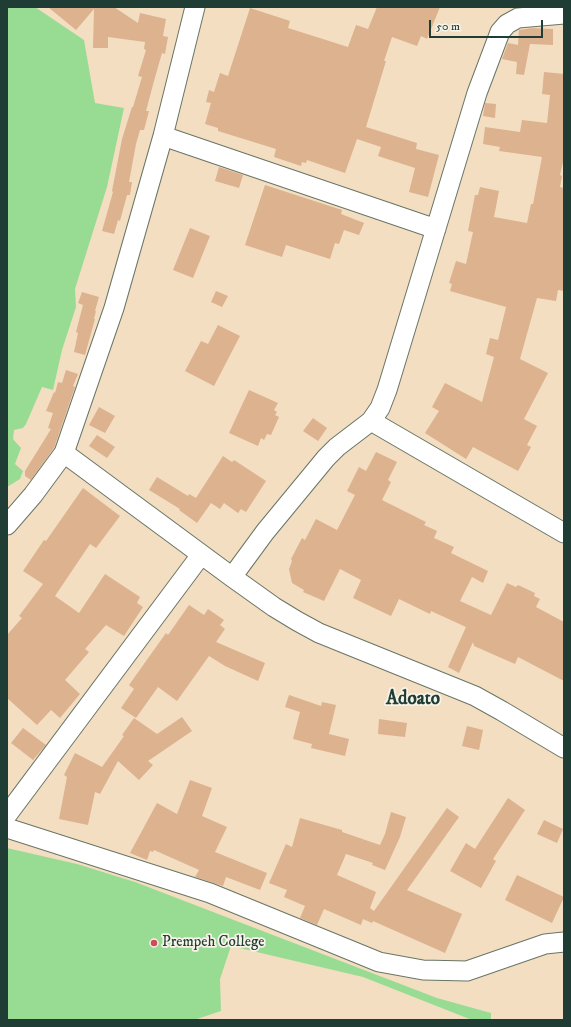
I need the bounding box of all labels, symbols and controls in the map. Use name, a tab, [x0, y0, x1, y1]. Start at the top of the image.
scale bar	[431, 12, 545, 38]
text: 50 m	[436, 19, 460, 34]
district label: Adoato	[386, 689, 440, 711]
place label: Prempeh College	[162, 934, 264, 952]
marker: Prempeh College	[149, 938, 159, 948]

